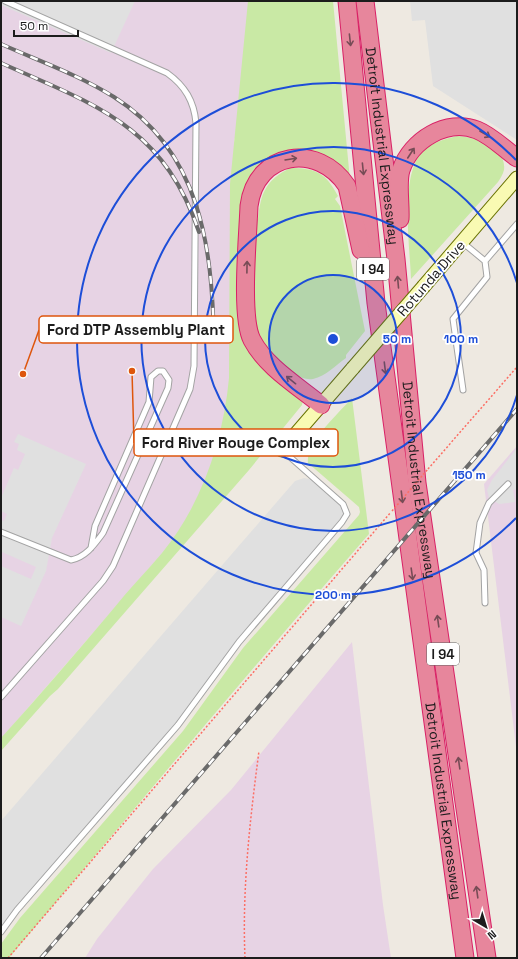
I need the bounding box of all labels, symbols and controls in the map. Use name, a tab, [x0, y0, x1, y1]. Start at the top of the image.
scale bar	[14, 12, 78, 38]
text: 50 m	[20, 18, 48, 34]
one-way arrow	[347, 33, 354, 46]
street label: Detroit Industrial Expressway	[362, 46, 403, 246]
one-way arrow	[479, 131, 491, 139]
one-way arrow	[407, 148, 415, 159]
one-way arrow	[284, 155, 297, 163]
one-way arrow	[359, 162, 367, 175]
street label: Rotunda Drive	[393, 236, 469, 320]
road number: I 94	[357, 258, 389, 280]
one-way arrow	[243, 261, 251, 274]
one-way arrow	[395, 276, 402, 289]
callout: Ford DTP Assembly Plant	[39, 316, 233, 343]
text: Ford DTP Assembly Plant	[47, 320, 225, 339]
text: 50 m	[383, 331, 411, 347]
text: 100 m	[444, 331, 478, 347]
centre of rings	[326, 332, 340, 346]
one-way arrow	[381, 361, 389, 374]
one-way arrow	[286, 376, 296, 385]
street label: Detroit Industrial Expressway	[398, 380, 440, 580]
callout: Ford River Rouge Complex	[134, 429, 338, 456]
text: Ford River Rouge Complex	[142, 433, 330, 452]
text: 150 m	[452, 467, 486, 483]
one-way arrow	[398, 490, 405, 503]
one-way arrow	[408, 567, 416, 580]
text: 200 m	[315, 587, 351, 603]
one-way arrow	[434, 614, 442, 627]
road number: I 94	[427, 643, 459, 665]
street label: Detroit Industrial Expressway	[421, 701, 466, 901]
one-way arrow	[455, 757, 463, 770]
one-way arrow	[473, 886, 481, 899]
north arrow	[466, 907, 506, 947]
text: N	[485, 927, 499, 943]

